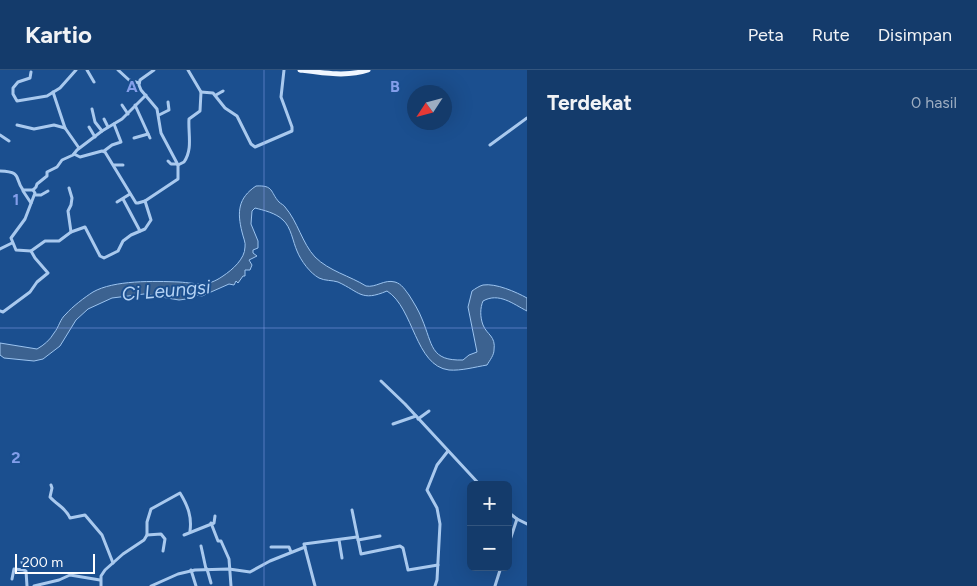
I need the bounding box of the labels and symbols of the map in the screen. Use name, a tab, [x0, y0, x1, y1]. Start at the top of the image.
text: A	[126, 77, 138, 96]
text: B	[390, 77, 400, 96]
north arrow	[407, 85, 452, 130]
text: 1	[13, 190, 19, 209]
water label: Ci Leungsi	[121, 275, 212, 306]
text: 2	[11, 448, 21, 467]
scale bar	[15, 551, 95, 574]

